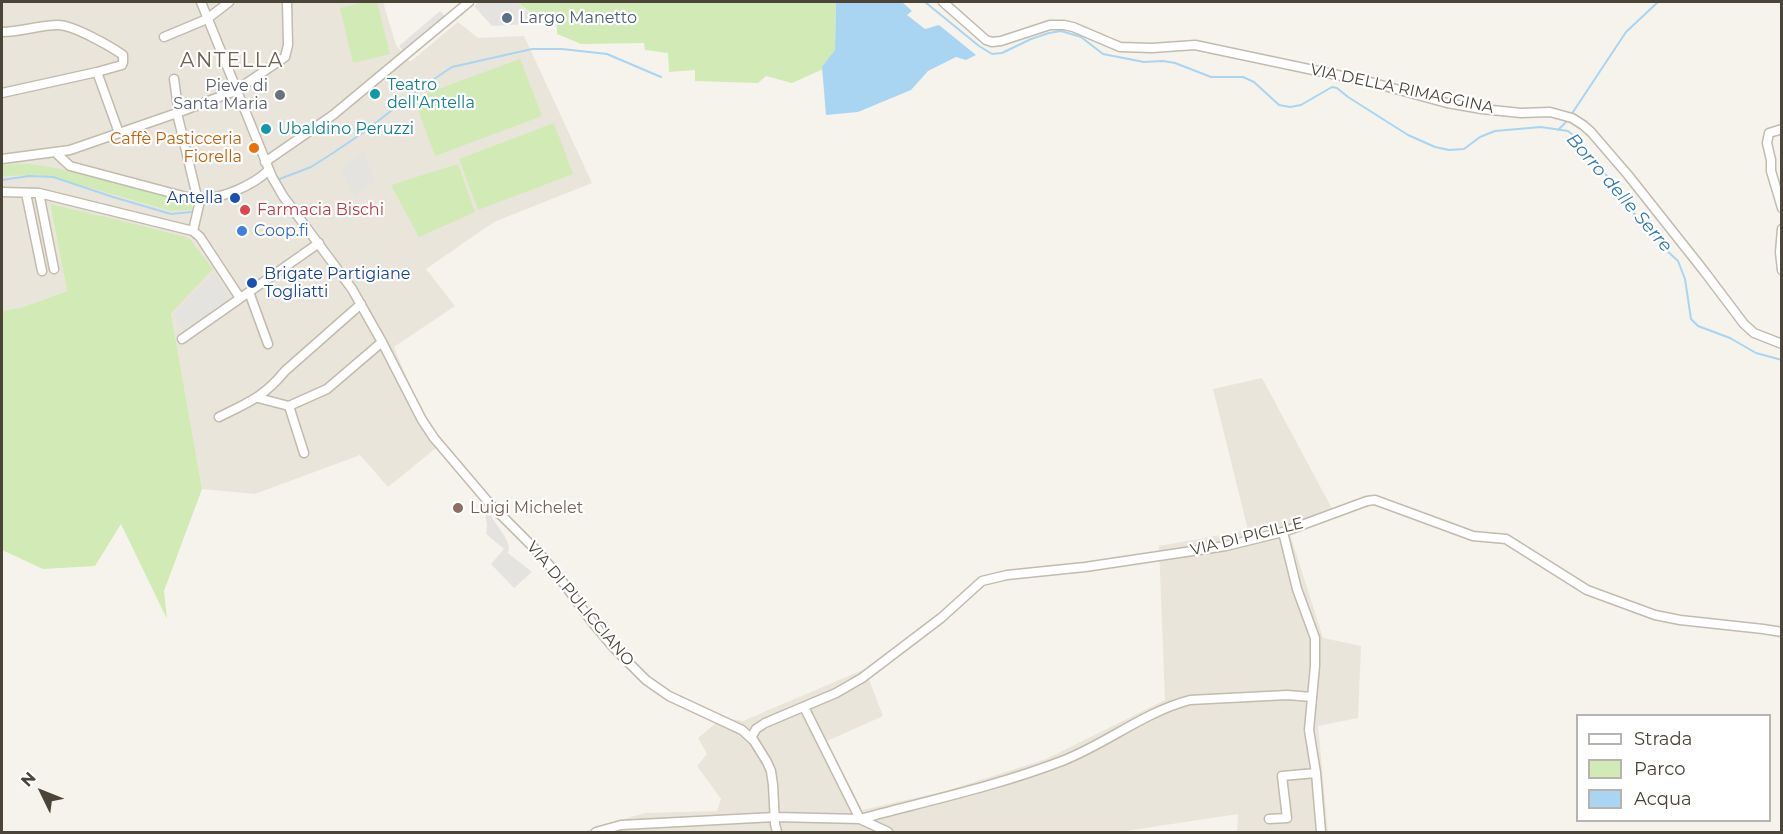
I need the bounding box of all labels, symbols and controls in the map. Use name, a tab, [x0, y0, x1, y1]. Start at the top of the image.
place label: Largo Manetto	[519, 8, 637, 28]
marker: Largo Manetto	[500, 11, 514, 25]
district label: ANTELLA	[180, 49, 284, 73]
street label: VIA DELLA RIMAGGINA	[1309, 60, 1495, 118]
place label: Teatro dell'Antella	[387, 75, 475, 113]
place label: Pieve di Santa Maria	[173, 76, 268, 114]
marker: Teatro dell'Antella	[368, 87, 382, 101]
marker: Pieve di Santa Maria	[273, 88, 287, 102]
place label: Ubaldino Peruzzi	[278, 119, 414, 139]
marker: Ubaldino Peruzzi	[259, 122, 273, 136]
place label: Caffè Pasticceria Fiorella	[110, 129, 242, 167]
water label: Borro delle Serre	[1562, 129, 1676, 257]
marker: Caffè Pasticceria Fiorella	[247, 141, 261, 155]
place label: Antella	[167, 188, 223, 208]
marker: Antella	[228, 191, 242, 205]
place label: Farmacia Bischi	[257, 200, 384, 220]
marker: Farmacia Bischi	[238, 203, 252, 217]
place label: Coop.fi	[254, 221, 309, 241]
marker: Coop.fi	[235, 224, 249, 238]
place label: Brigate Partigiane Togliatti	[264, 264, 410, 302]
marker: Brigate Partigiane Togliatti	[245, 276, 259, 290]
place label: Luigi Michelet	[470, 498, 583, 518]
marker: Luigi Michelet	[451, 501, 465, 515]
street label: VIA DI PICILLE	[1189, 514, 1305, 560]
street label: VIA DI PULICCIANO	[522, 538, 638, 670]
legend	[1576, 714, 1771, 822]
text: Strada	[1634, 728, 1692, 750]
text: Parco	[1634, 758, 1686, 780]
north arrow	[12, 762, 72, 822]
text: N	[17, 768, 40, 791]
text: Acqua	[1634, 788, 1692, 810]

